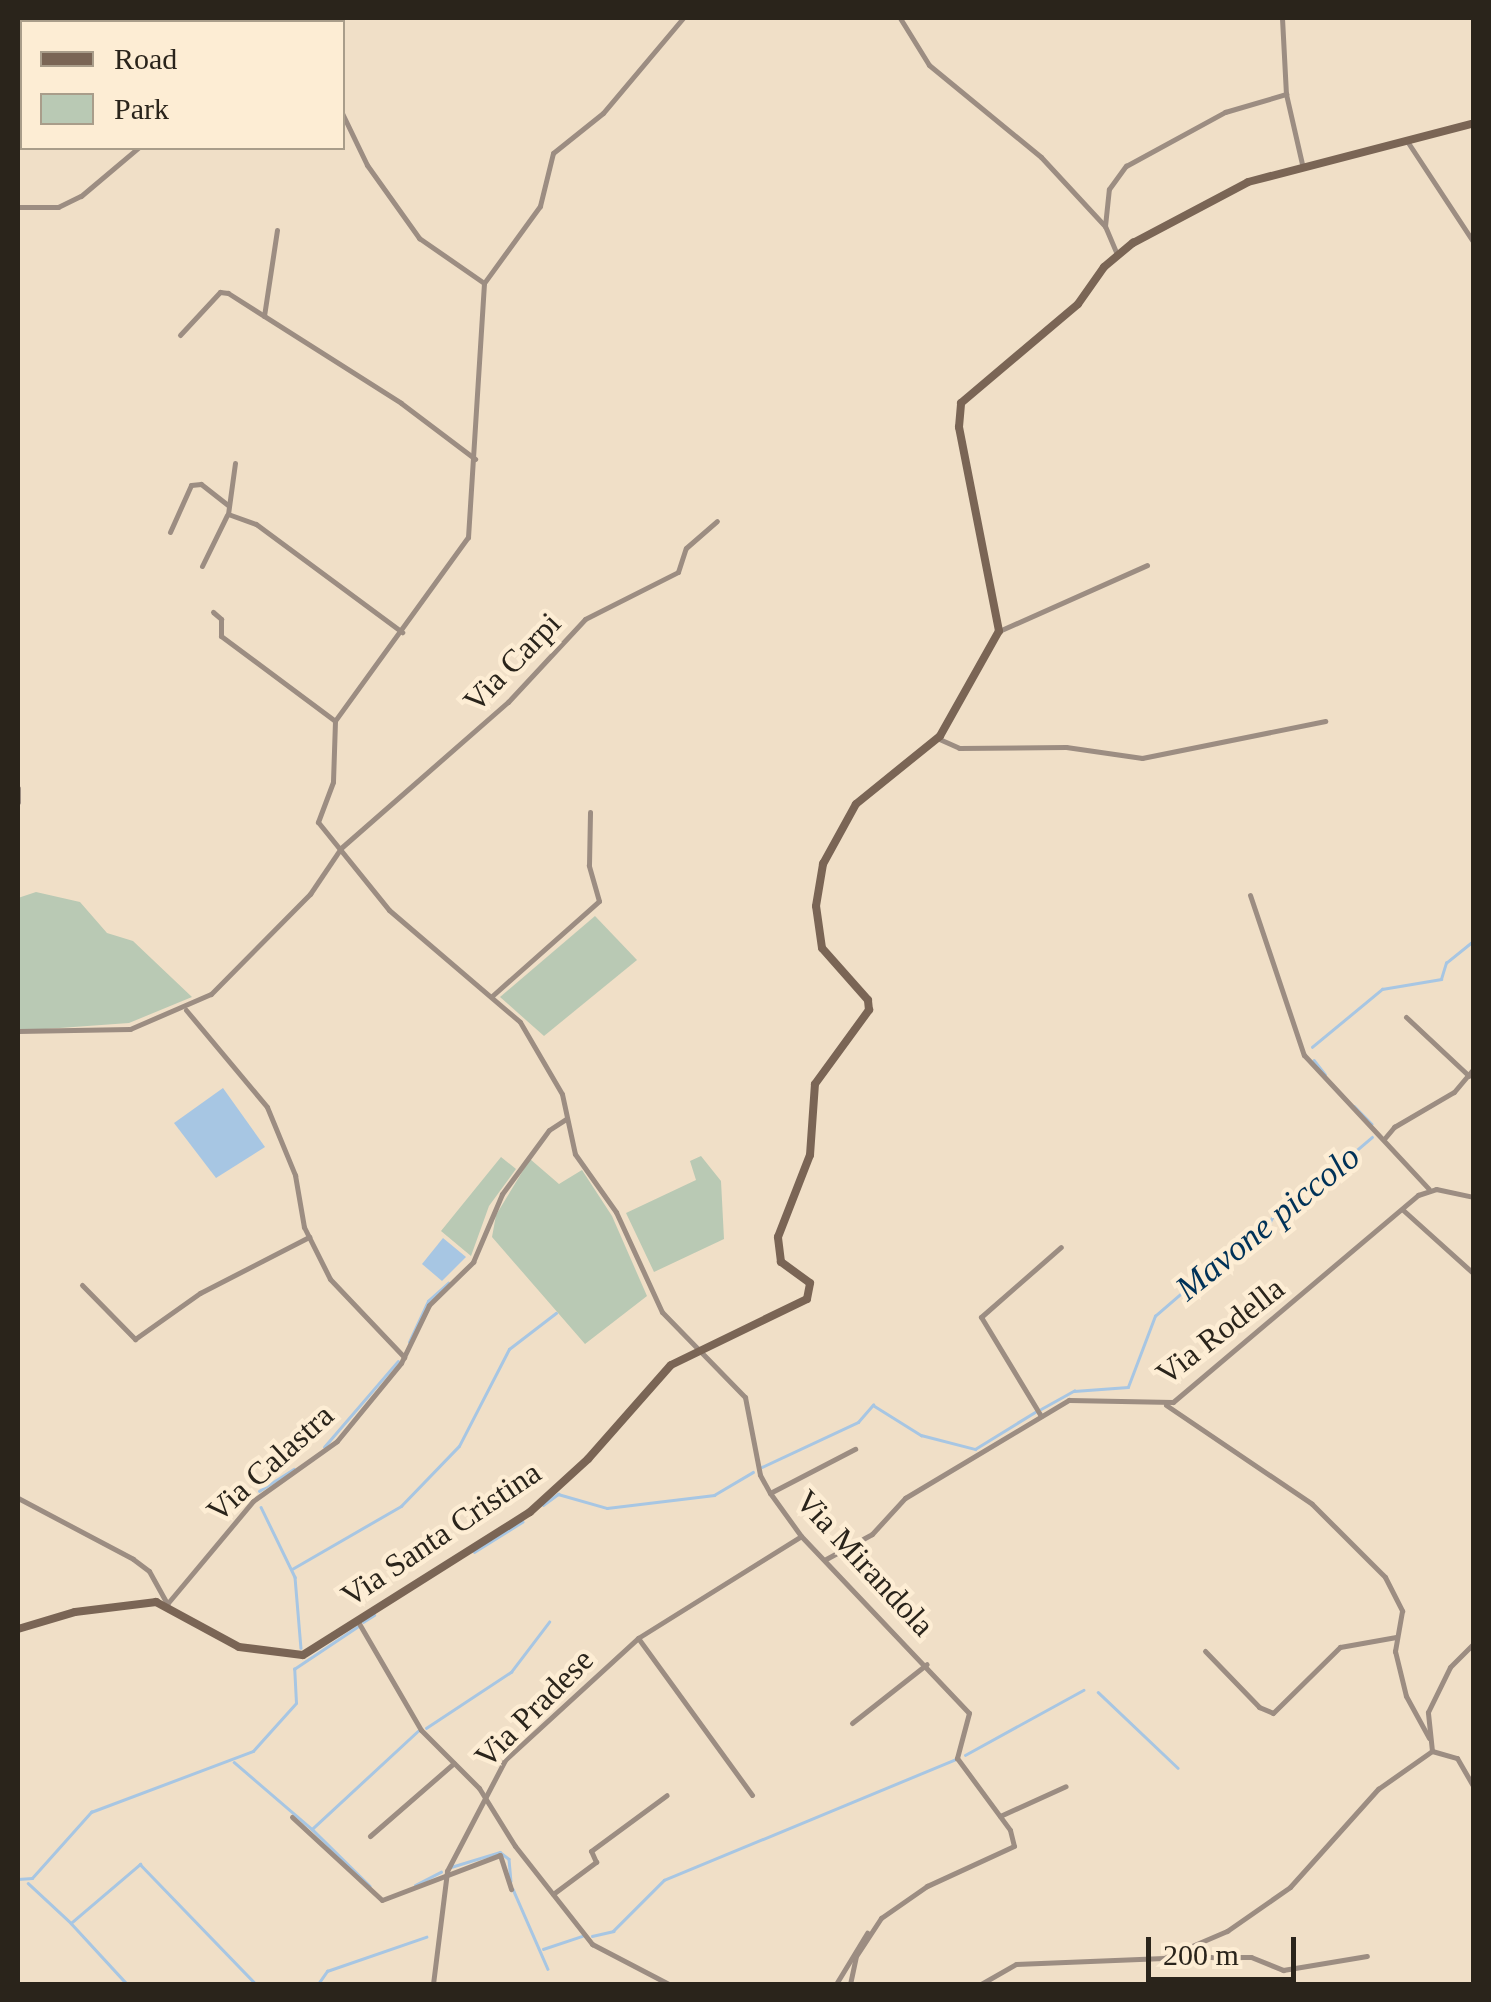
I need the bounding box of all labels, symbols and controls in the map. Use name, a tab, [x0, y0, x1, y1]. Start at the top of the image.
legend	[20, 20, 345, 150]
text: Road	[114, 42, 177, 75]
text: Park	[114, 92, 169, 125]
street label: Via Carpi	[455, 604, 569, 720]
water label: Mavone piccolo	[1168, 1136, 1368, 1310]
street label: Via Rodella	[1148, 1269, 1292, 1393]
street label: Via Calastra	[199, 1396, 341, 1530]
street label: Via Santa Cristina	[334, 1453, 548, 1615]
street label: Via Mirandola	[788, 1482, 942, 1644]
street label: Via Pradese	[467, 1641, 601, 1775]
scale bar	[1151, 1917, 1301, 1979]
text: 200 m	[1163, 1938, 1239, 1971]

